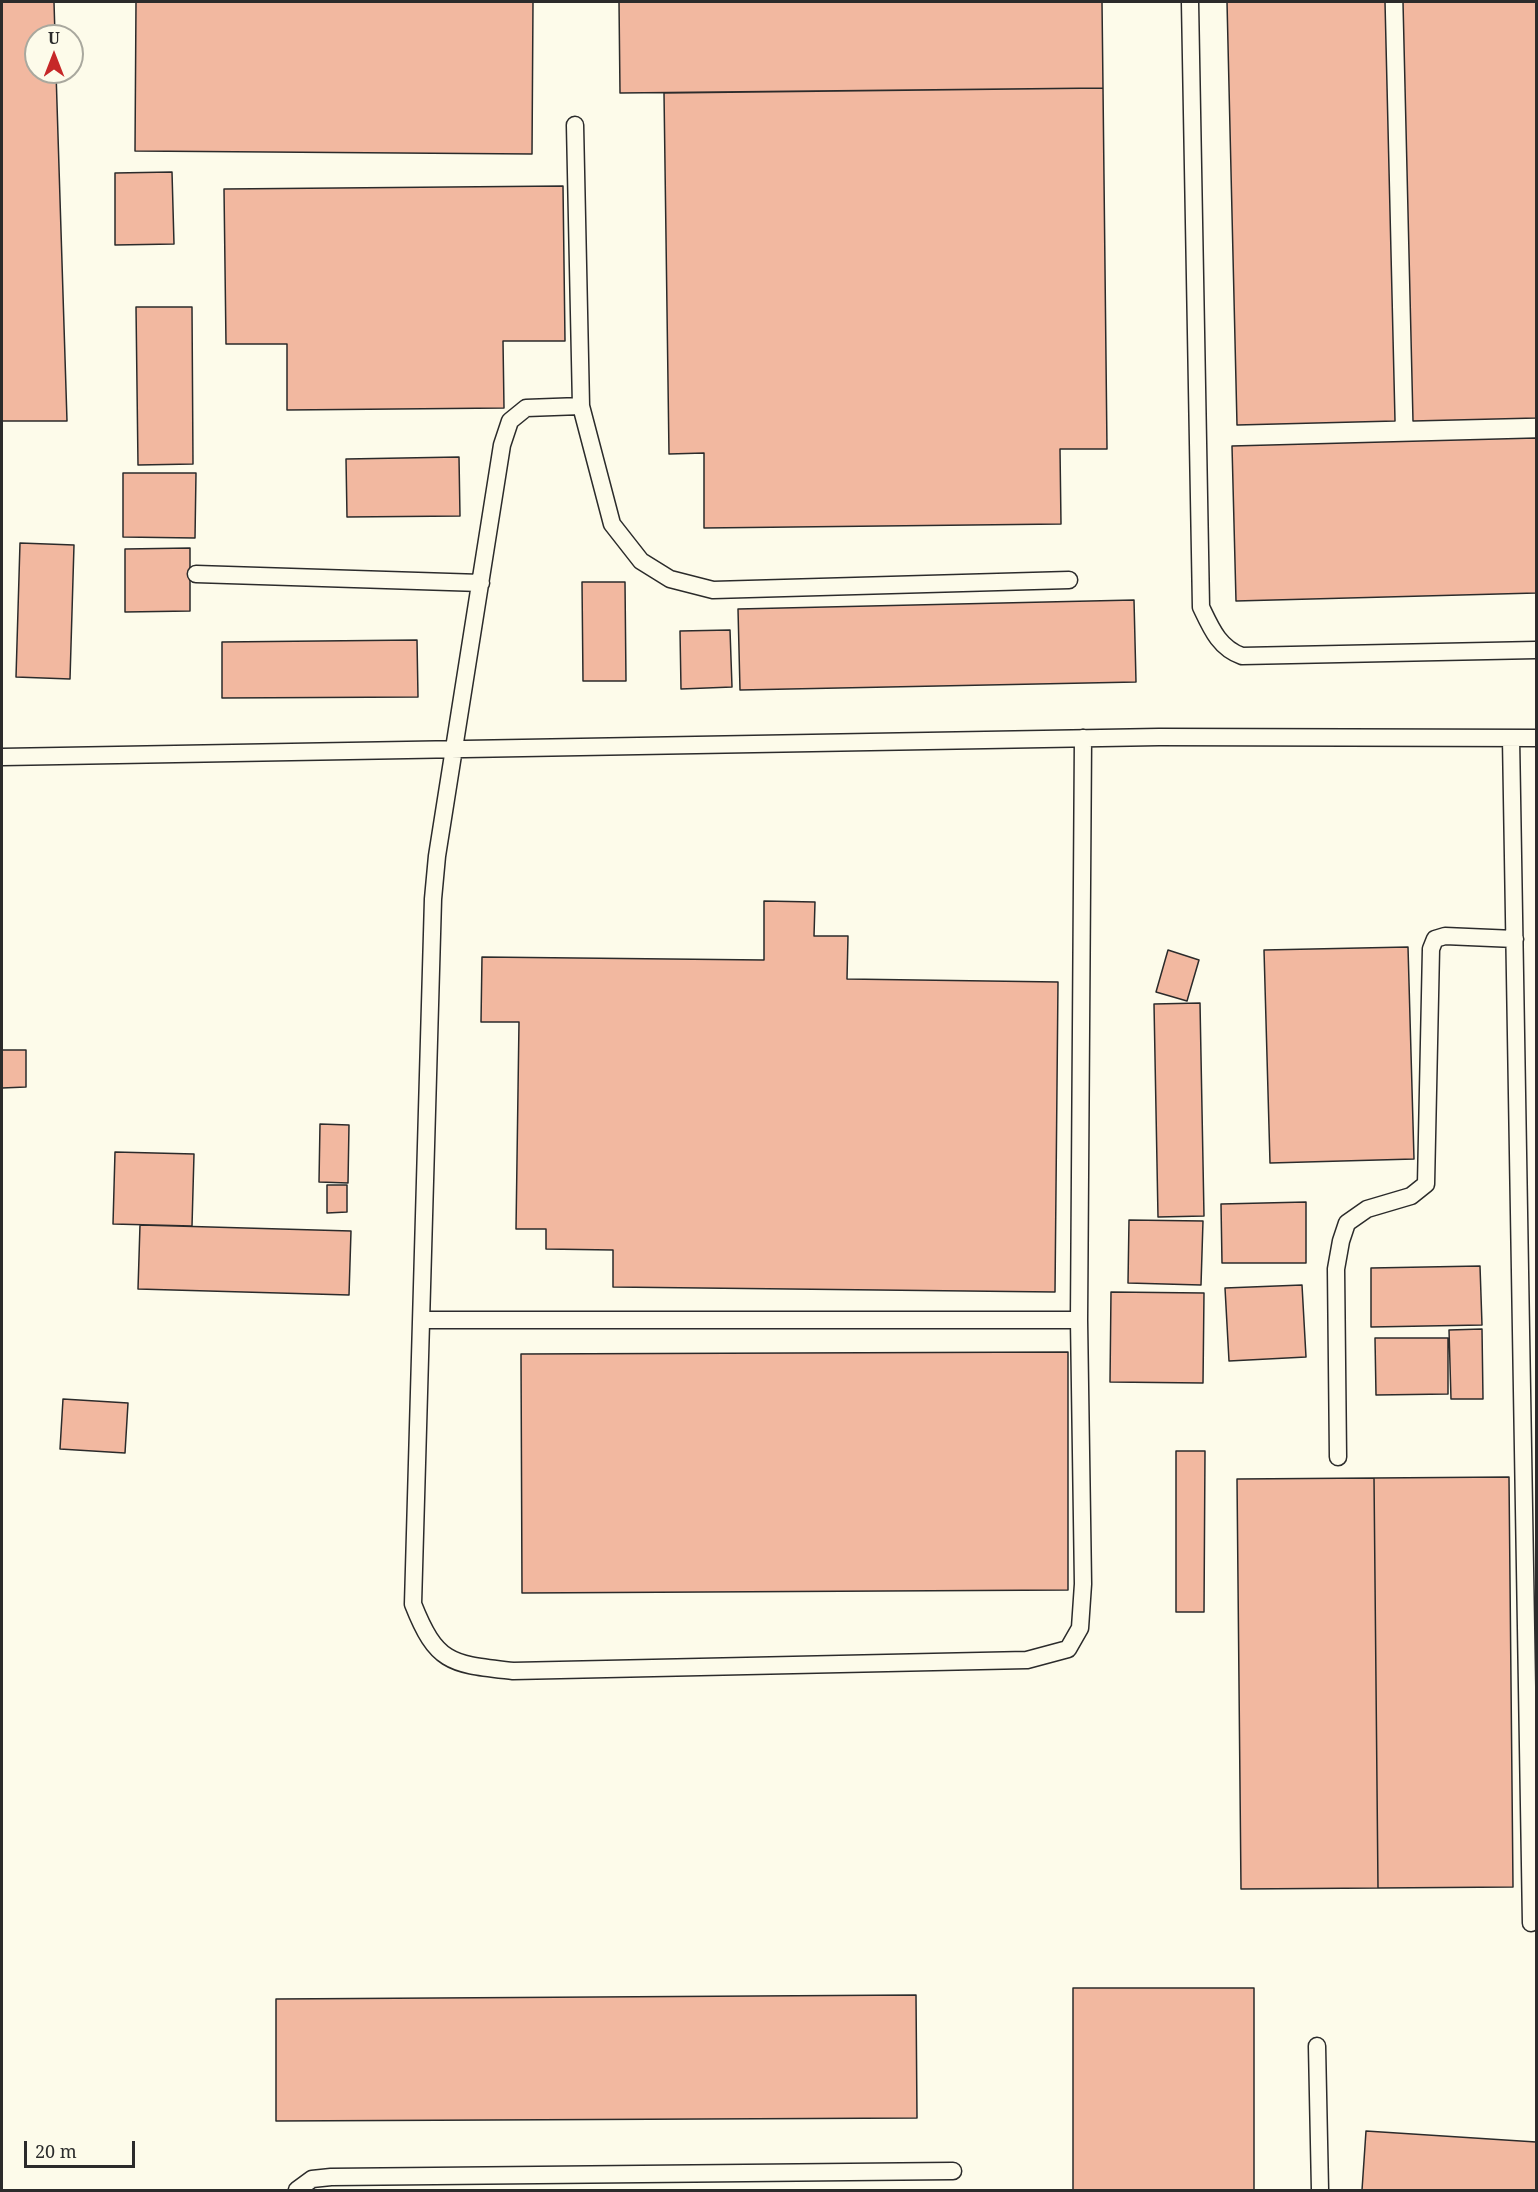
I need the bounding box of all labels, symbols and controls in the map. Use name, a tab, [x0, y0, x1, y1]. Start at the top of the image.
north arrow	[24, 24, 84, 84]
text: U	[48, 27, 60, 49]
scale bar	[27, 2129, 138, 2167]
text: 20 m	[35, 2139, 77, 2163]

